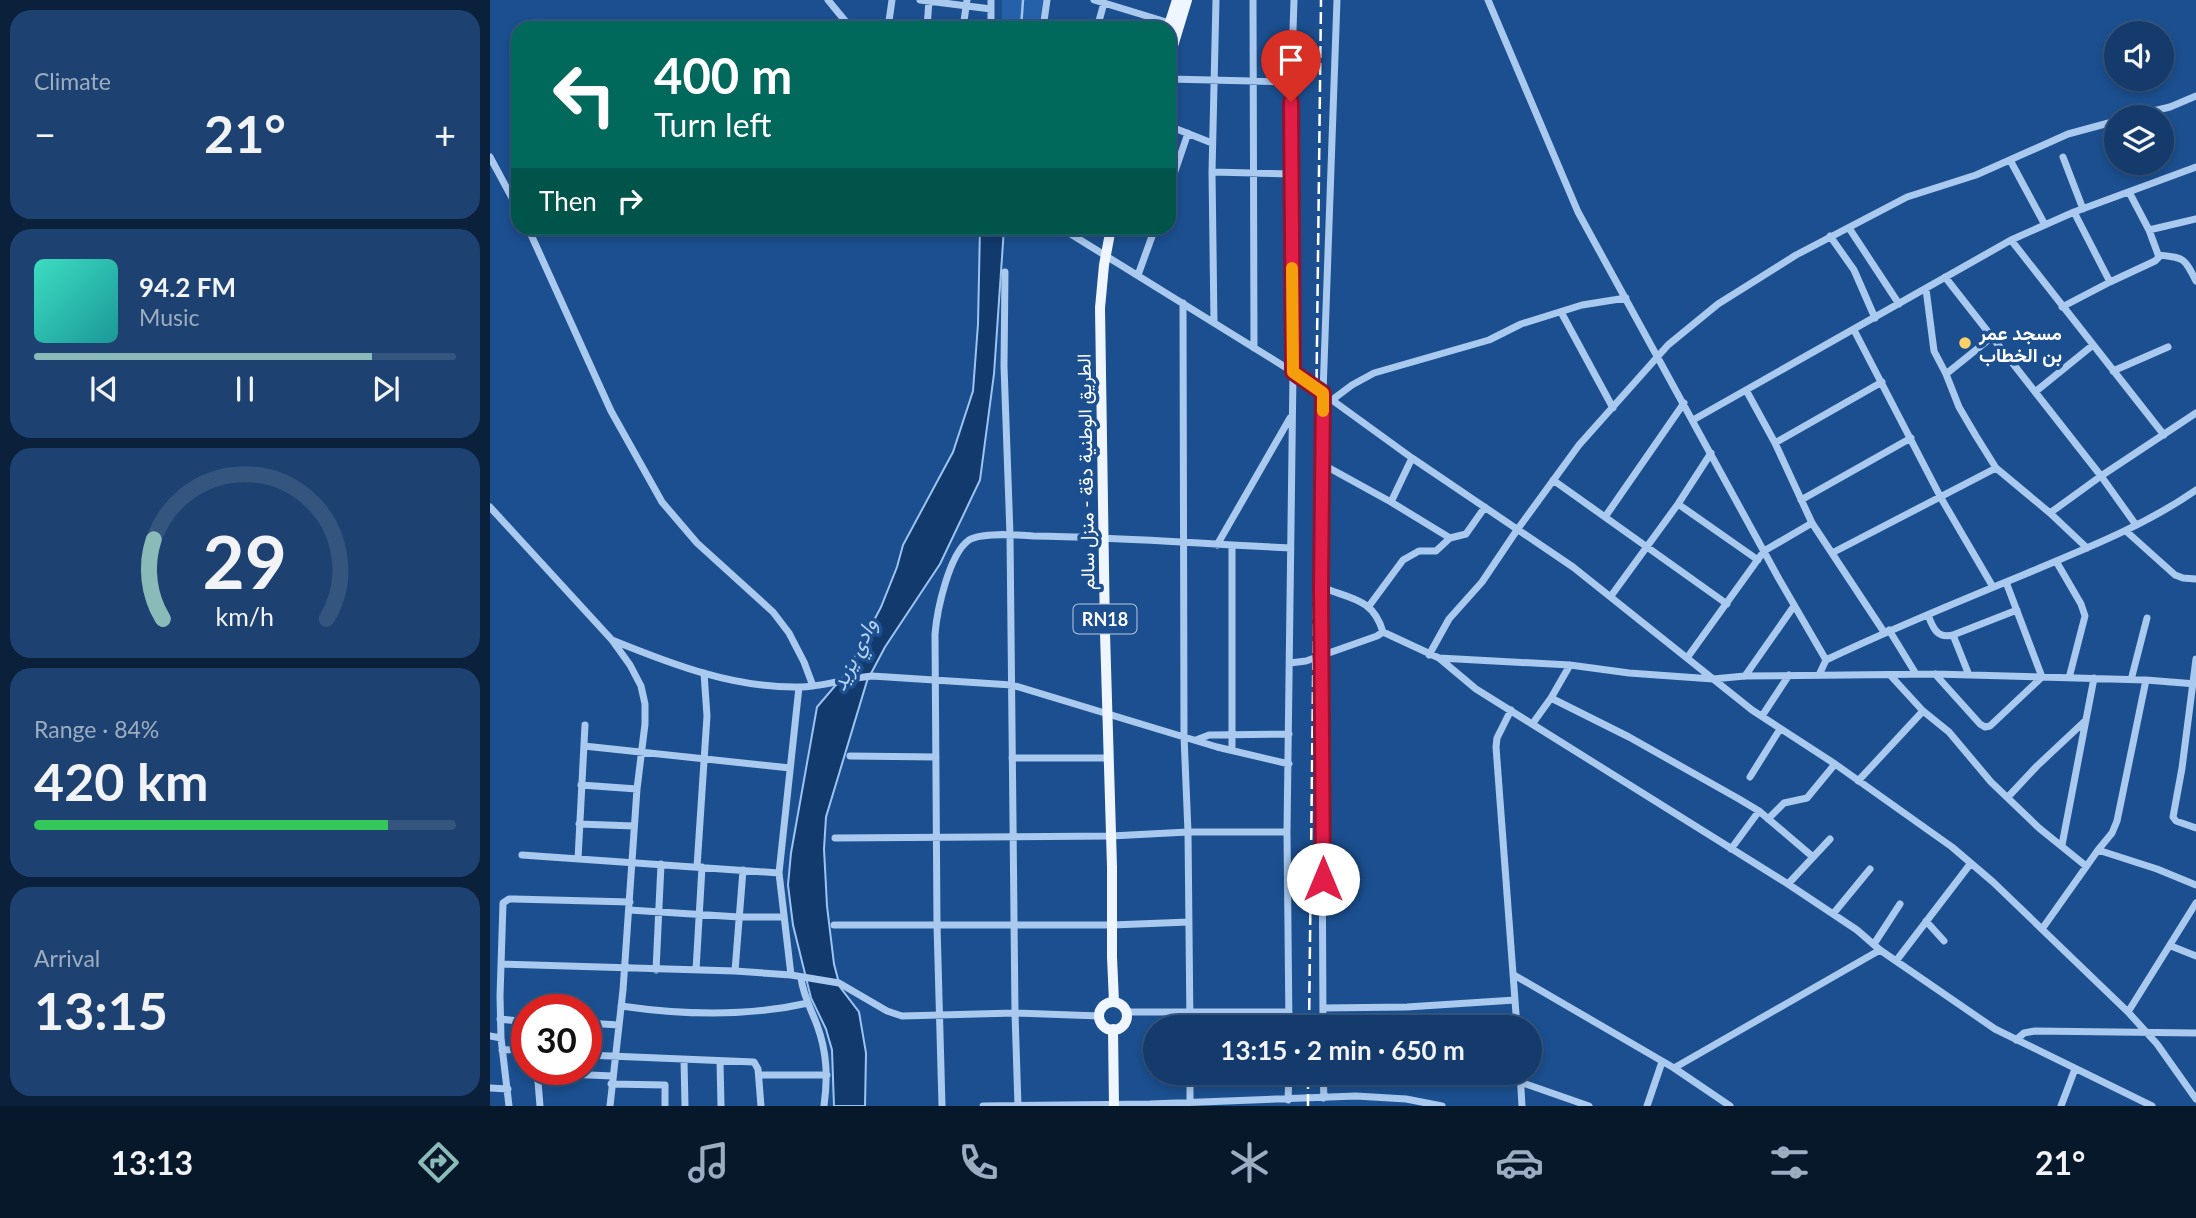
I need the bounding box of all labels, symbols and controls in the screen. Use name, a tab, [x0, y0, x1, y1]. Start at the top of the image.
map controls	[2104, 21, 2174, 175]
button: sound	[2104, 21, 2174, 91]
pin	[1261, 30, 1321, 102]
icon: arrive	[1272, 41, 1310, 79]
text: 400 m	[654, 46, 792, 104]
icon: left	[539, 49, 630, 140]
text: Climate	[34, 67, 111, 95]
text: 21°	[204, 102, 286, 164]
text: Turn left	[654, 105, 771, 144]
button: layers	[2104, 105, 2174, 175]
text: −	[34, 111, 56, 157]
text: +	[434, 111, 456, 157]
icon: right	[611, 182, 649, 220]
text: Then	[539, 185, 597, 217]
text: 94.2 FM	[139, 271, 236, 303]
text: Music	[139, 303, 199, 331]
place label: مسجد عمر بن الخطاب	[1978, 321, 2062, 367]
marker: مسجد عمر بن الخطاب	[1957, 335, 1973, 351]
street label: الطريق الوطنية دقة - منزل سالم	[1071, 354, 1101, 590]
icon: previous	[85, 370, 123, 408]
icon: pause	[226, 370, 264, 408]
icon: next	[367, 370, 405, 408]
text: 29	[203, 517, 287, 605]
text: km/h	[216, 601, 274, 631]
road number: RN18	[1074, 604, 1136, 634]
water label: وادي يزيد	[825, 613, 887, 697]
text: Range · 84%	[34, 715, 159, 743]
text: 420 km	[34, 750, 208, 812]
position arrow	[1286, 842, 1360, 916]
text: Arrival	[34, 944, 100, 972]
text: 13:15	[34, 979, 168, 1041]
speed limit sign: 30	[511, 994, 602, 1085]
text: 13:15 · 2 min · 650 m	[1220, 1034, 1465, 1066]
icon: directions	[414, 1138, 463, 1187]
icon: music	[684, 1138, 733, 1187]
icon: phone	[954, 1138, 1003, 1187]
icon: climate	[1225, 1138, 1274, 1187]
icon: car	[1495, 1138, 1544, 1187]
icon: filters	[1765, 1138, 1814, 1187]
text: 13:13	[111, 1143, 193, 1182]
text: 21°	[2035, 1143, 2085, 1182]

